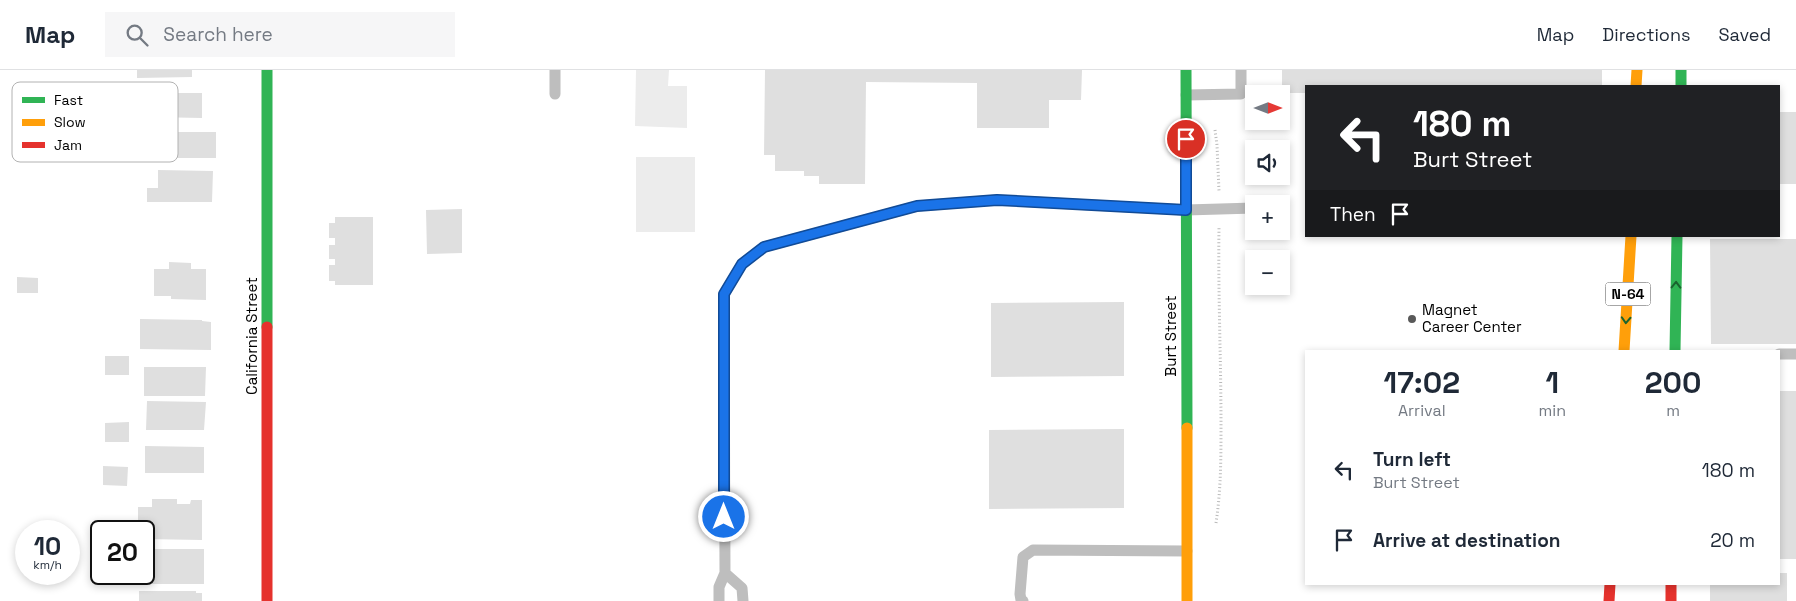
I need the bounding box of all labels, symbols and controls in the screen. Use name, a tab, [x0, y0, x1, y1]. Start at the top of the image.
search box	[105, 12, 455, 57]
text: Map	[25, 19, 75, 50]
icon: search	[123, 21, 151, 49]
text: Search here	[163, 22, 273, 47]
text: Map	[1537, 23, 1574, 46]
text: Directions	[1602, 23, 1691, 46]
text: Saved	[1719, 23, 1771, 46]
legend	[12, 82, 178, 162]
north arrow	[1245, 85, 1290, 130]
map controls	[1245, 85, 1290, 295]
text: Fast	[54, 91, 83, 109]
text: 180 m	[1413, 102, 1511, 146]
icon: left	[1330, 105, 1395, 170]
text: Slow	[54, 113, 86, 131]
pin	[1165, 118, 1207, 160]
icon: arrive	[1172, 125, 1200, 153]
text: Jam	[54, 136, 82, 154]
button: sound	[1245, 140, 1290, 185]
text: Burt Street	[1413, 145, 1532, 173]
button: +	[1245, 195, 1290, 240]
icon: arrive	[1386, 200, 1414, 228]
text: Then	[1330, 202, 1376, 227]
button: −	[1245, 250, 1290, 295]
street label: California Street	[242, 277, 261, 395]
one-way arrow	[1671, 281, 1682, 289]
road number: N-64	[1606, 282, 1650, 305]
street label: Burt Street	[1161, 295, 1180, 377]
place label: Magnet Career Center	[1422, 300, 1522, 336]
marker: Magnet Career Center	[1406, 313, 1418, 325]
one-way arrow	[1621, 316, 1632, 324]
text: 17:02	[1384, 363, 1460, 402]
text: 1	[1546, 363, 1559, 402]
text: 200	[1645, 363, 1701, 402]
text: Arrival	[1398, 400, 1446, 421]
text: min	[1539, 400, 1566, 421]
text: m	[1666, 400, 1680, 421]
text: Turn left	[1373, 447, 1451, 472]
icon: left	[1330, 456, 1358, 484]
text: 180 m	[1702, 458, 1755, 483]
text: Burt Street	[1373, 472, 1460, 493]
position arrow	[697, 490, 749, 542]
speed limit sign: 20	[90, 520, 155, 585]
icon: arrive	[1330, 526, 1358, 554]
text: Arrive at destination	[1373, 528, 1561, 553]
text: 20 m	[1710, 528, 1755, 553]
text: 10	[34, 530, 61, 562]
text: km/h	[33, 557, 62, 573]

